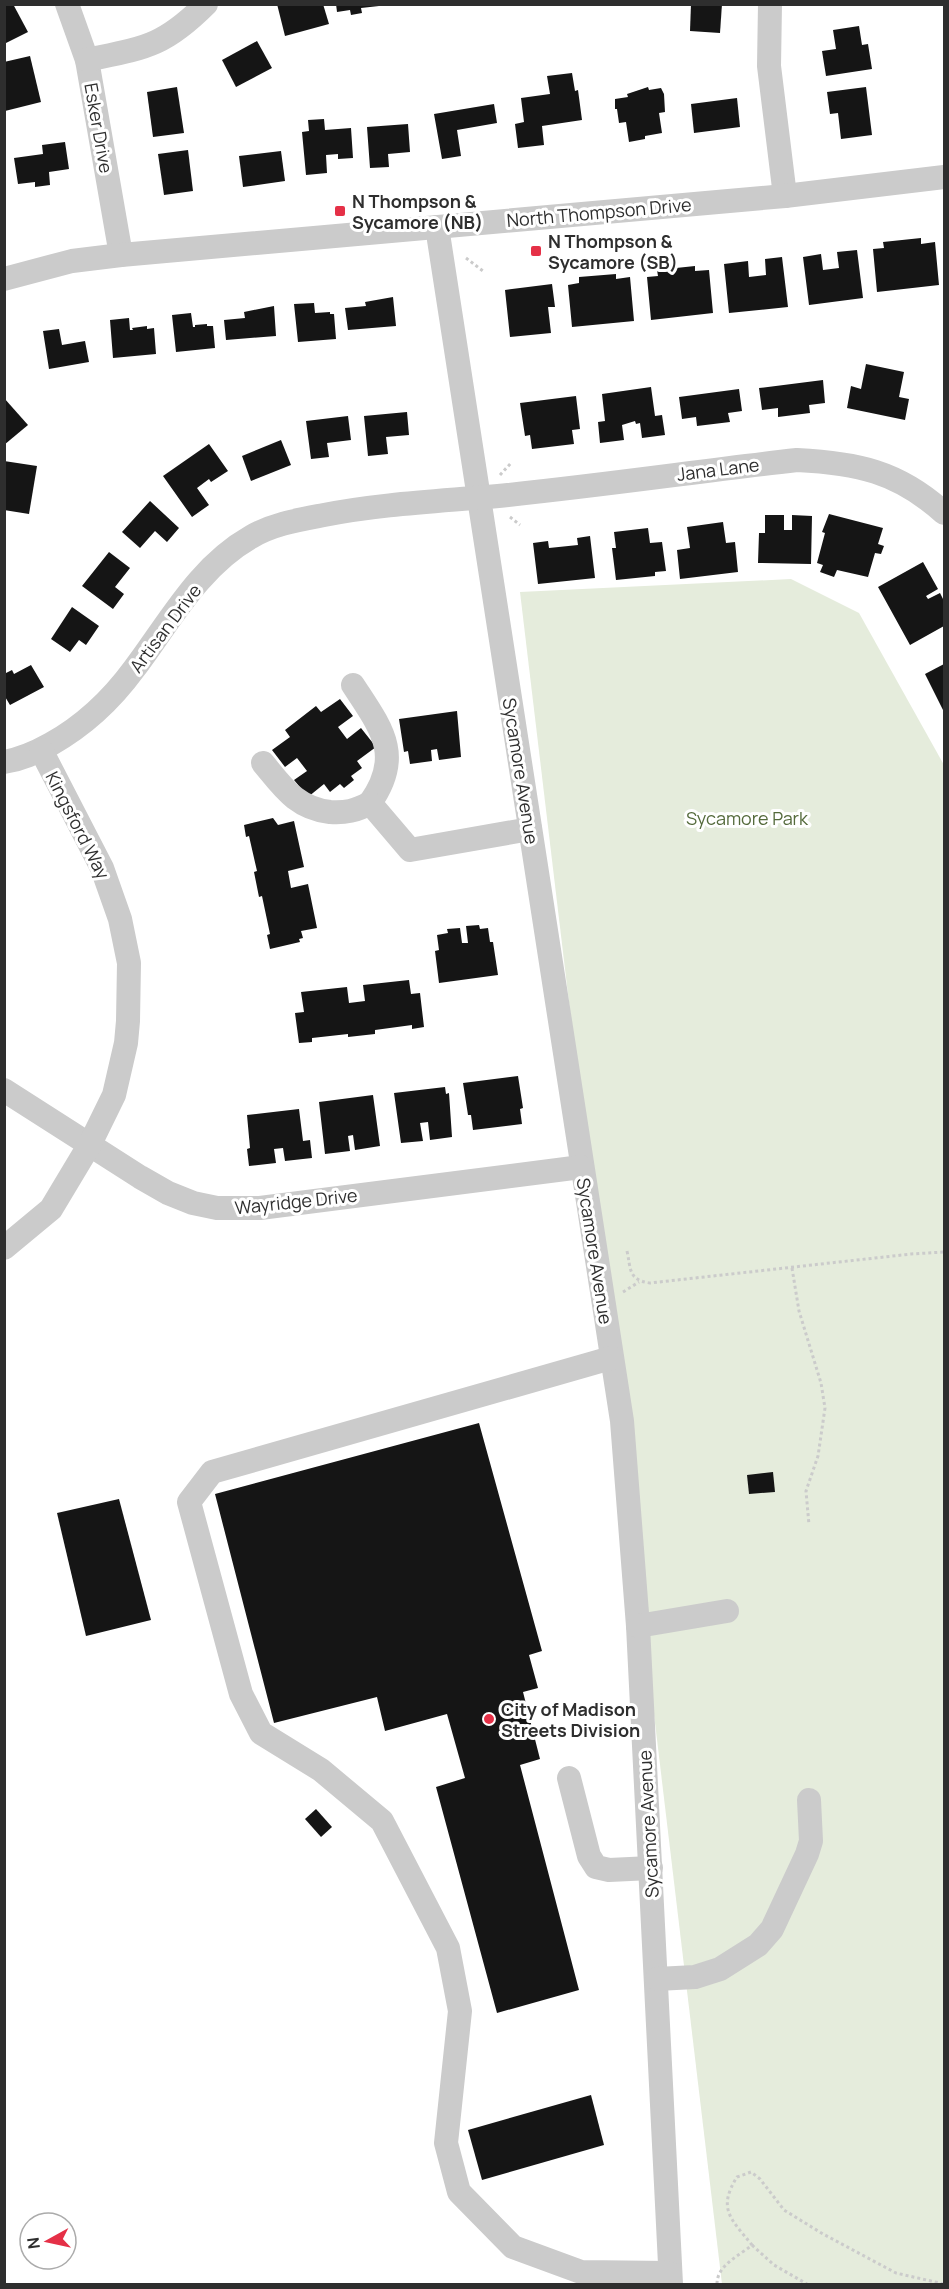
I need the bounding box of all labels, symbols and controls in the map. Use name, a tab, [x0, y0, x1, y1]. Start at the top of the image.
street label: Esker Drive	[79, 81, 119, 175]
place label: N Thompson & Sycamore (NB)	[352, 189, 483, 234]
street label: North Thompson Drive	[506, 192, 692, 232]
marker: N Thompson & Sycamore (NB)	[333, 204, 347, 218]
place label: N Thompson & Sycamore (SB)	[548, 229, 678, 274]
marker: N Thompson & Sycamore (SB)	[529, 244, 543, 258]
street label: Jana Lane	[675, 452, 761, 486]
street label: Artisan Drive	[124, 579, 206, 677]
street label: Sycamore Avenue	[498, 696, 544, 846]
street label: Kingsford Way	[41, 767, 116, 883]
park label: Sycamore Park	[686, 806, 809, 830]
street label: Sycamore Avenue	[572, 1176, 618, 1326]
street label: Wayridge Drive	[233, 1183, 359, 1219]
place label: City of Madison Streets Division	[501, 1697, 640, 1742]
marker: City of Madison Streets Division	[482, 1712, 496, 1726]
street label: Sycamore Avenue	[632, 1750, 664, 1898]
north arrow	[18, 2211, 78, 2271]
text: N	[21, 2236, 45, 2250]

